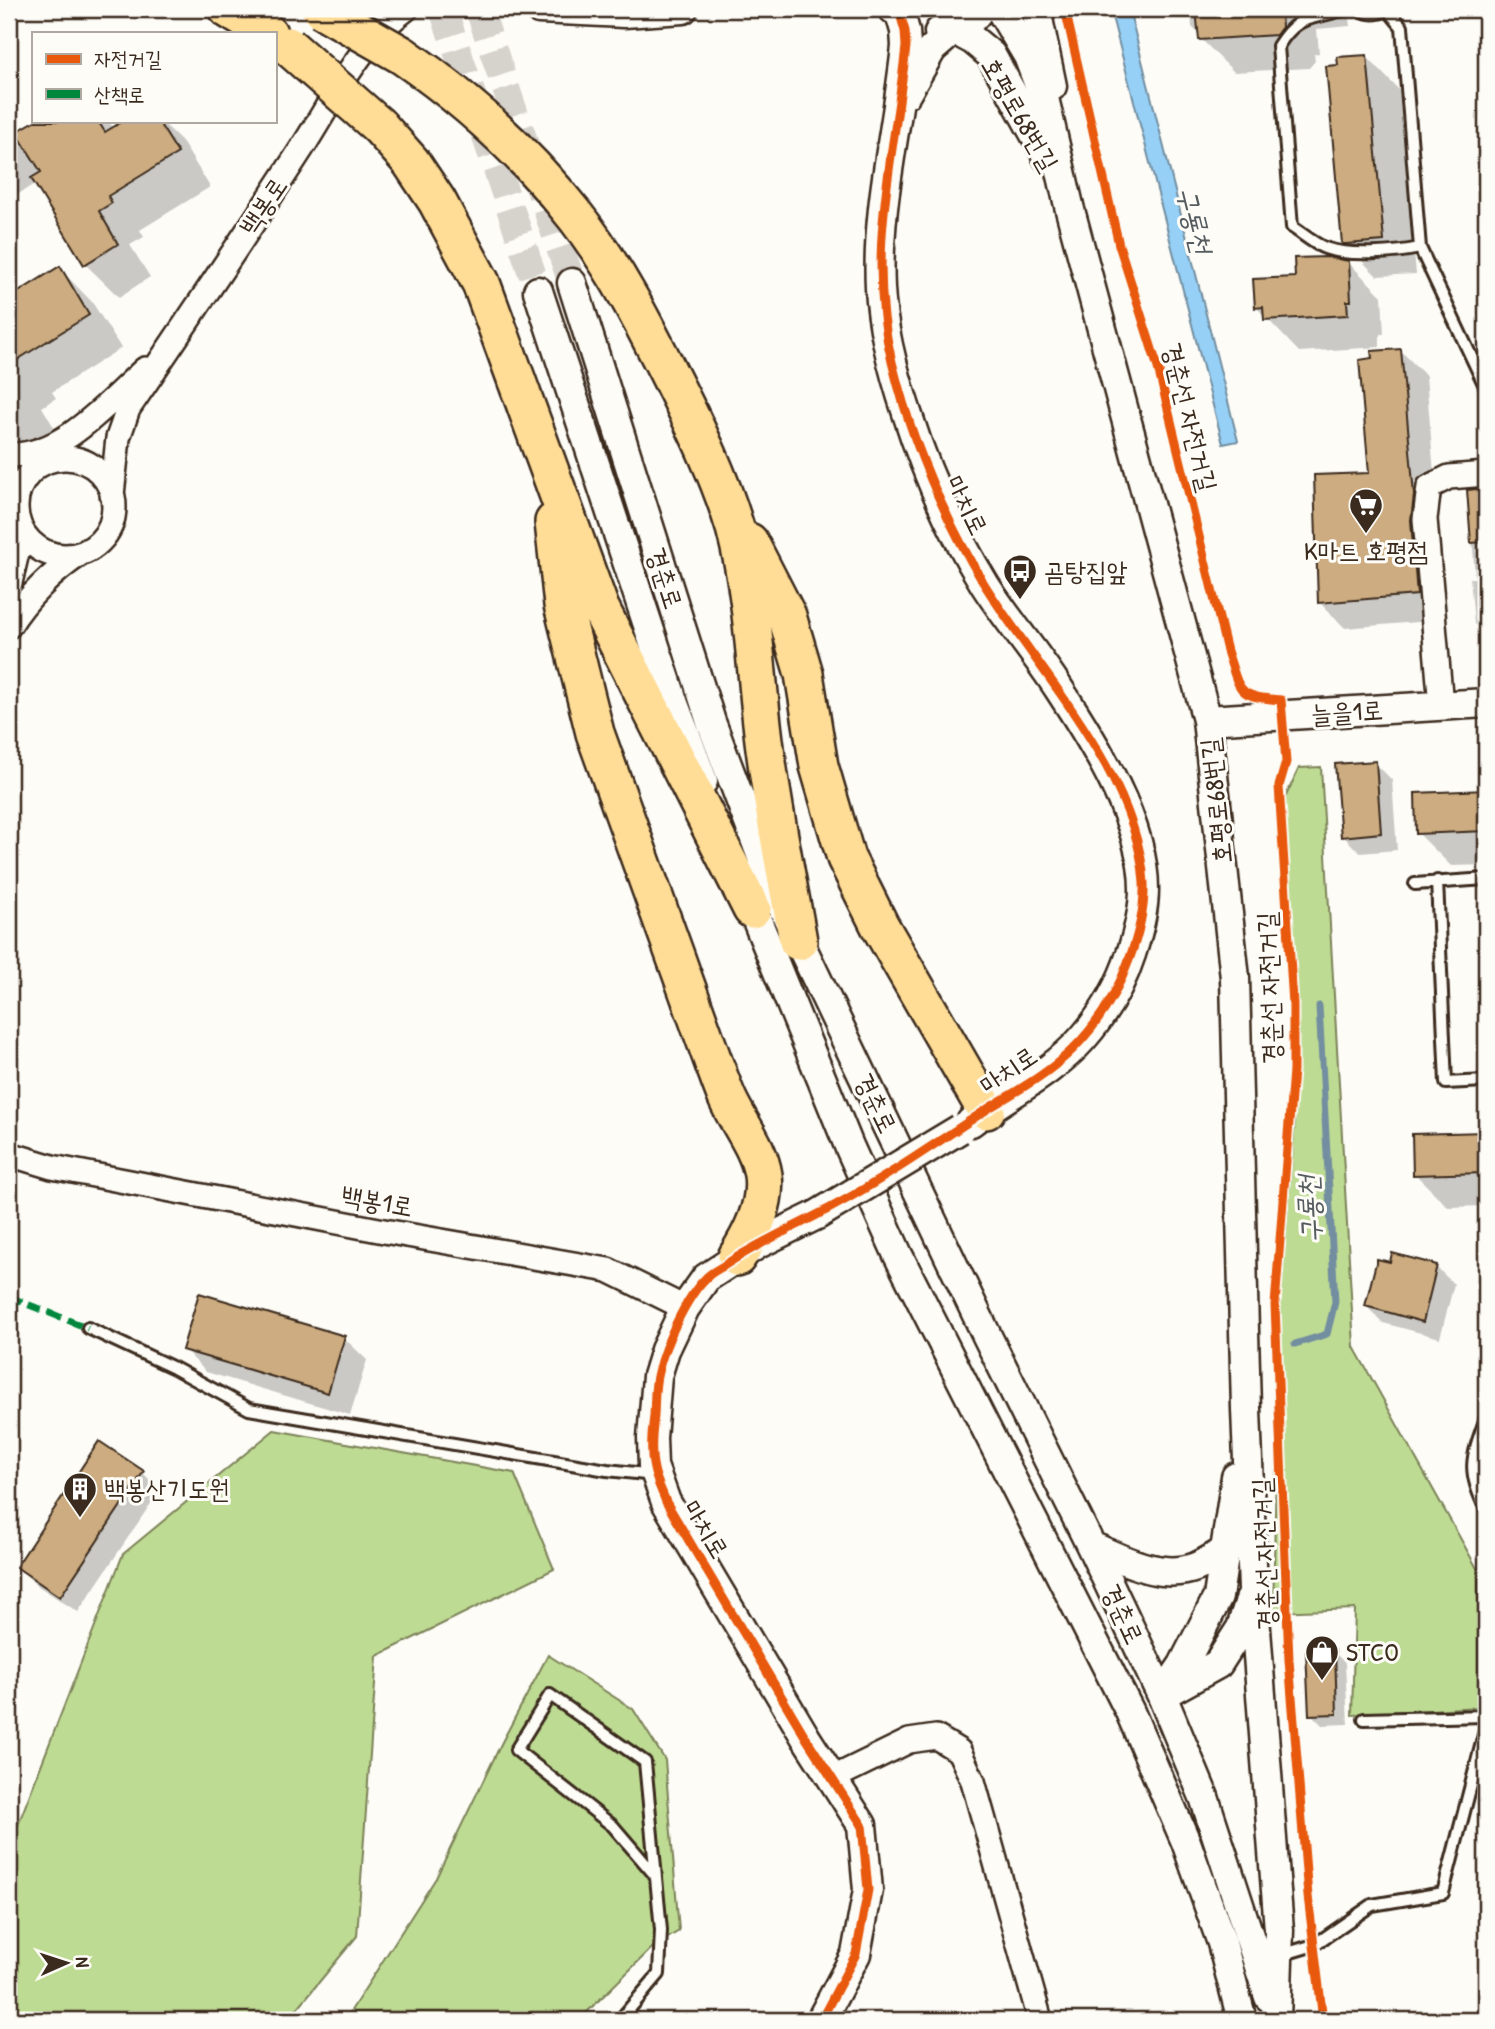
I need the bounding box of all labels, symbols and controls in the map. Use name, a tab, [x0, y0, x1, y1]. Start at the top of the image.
legend	[32, 32, 276, 122]
text: 자전거길	[94, 44, 162, 73]
street label: 호평로68번길	[974, 50, 1067, 177]
text: 산책로	[94, 80, 145, 109]
street label: 백봉로	[231, 170, 295, 242]
water label: 구룡천	[1168, 183, 1222, 260]
street label: 경춘선 자전거길	[1155, 339, 1226, 495]
street label: 마치로	[938, 469, 997, 541]
supermarket icon: K마트 호평점	[1347, 486, 1385, 535]
place label: K마트 호평점	[1304, 533, 1428, 568]
street label: 경춘로	[639, 543, 692, 613]
bus stop icon: 곰탕집앞	[1001, 552, 1039, 601]
place label: 곰탕집앞	[1044, 553, 1128, 588]
street label: 늘을1로	[1310, 692, 1384, 731]
street label: 호평로68번길	[1191, 736, 1240, 866]
street label: 경춘선 자전거길	[1248, 911, 1289, 1065]
street label: 마치로	[972, 1038, 1044, 1102]
street label: 경춘로	[847, 1067, 906, 1139]
water label: 구룡천	[1288, 1172, 1330, 1244]
street label: 백봉1로	[338, 1177, 416, 1224]
building icon: 백봉산기도원	[61, 1470, 99, 1519]
place label: 백봉산기도원	[104, 1471, 230, 1506]
street label: 경춘선 자전거길	[1243, 1477, 1284, 1631]
street label: 마치로	[675, 1493, 738, 1565]
street label: 경춘로	[1094, 1578, 1153, 1650]
shop icon: STCO	[1303, 1633, 1341, 1682]
place label: STCO	[1346, 1634, 1399, 1669]
north arrow	[32, 1927, 102, 1997]
text: N	[70, 1956, 96, 1968]

